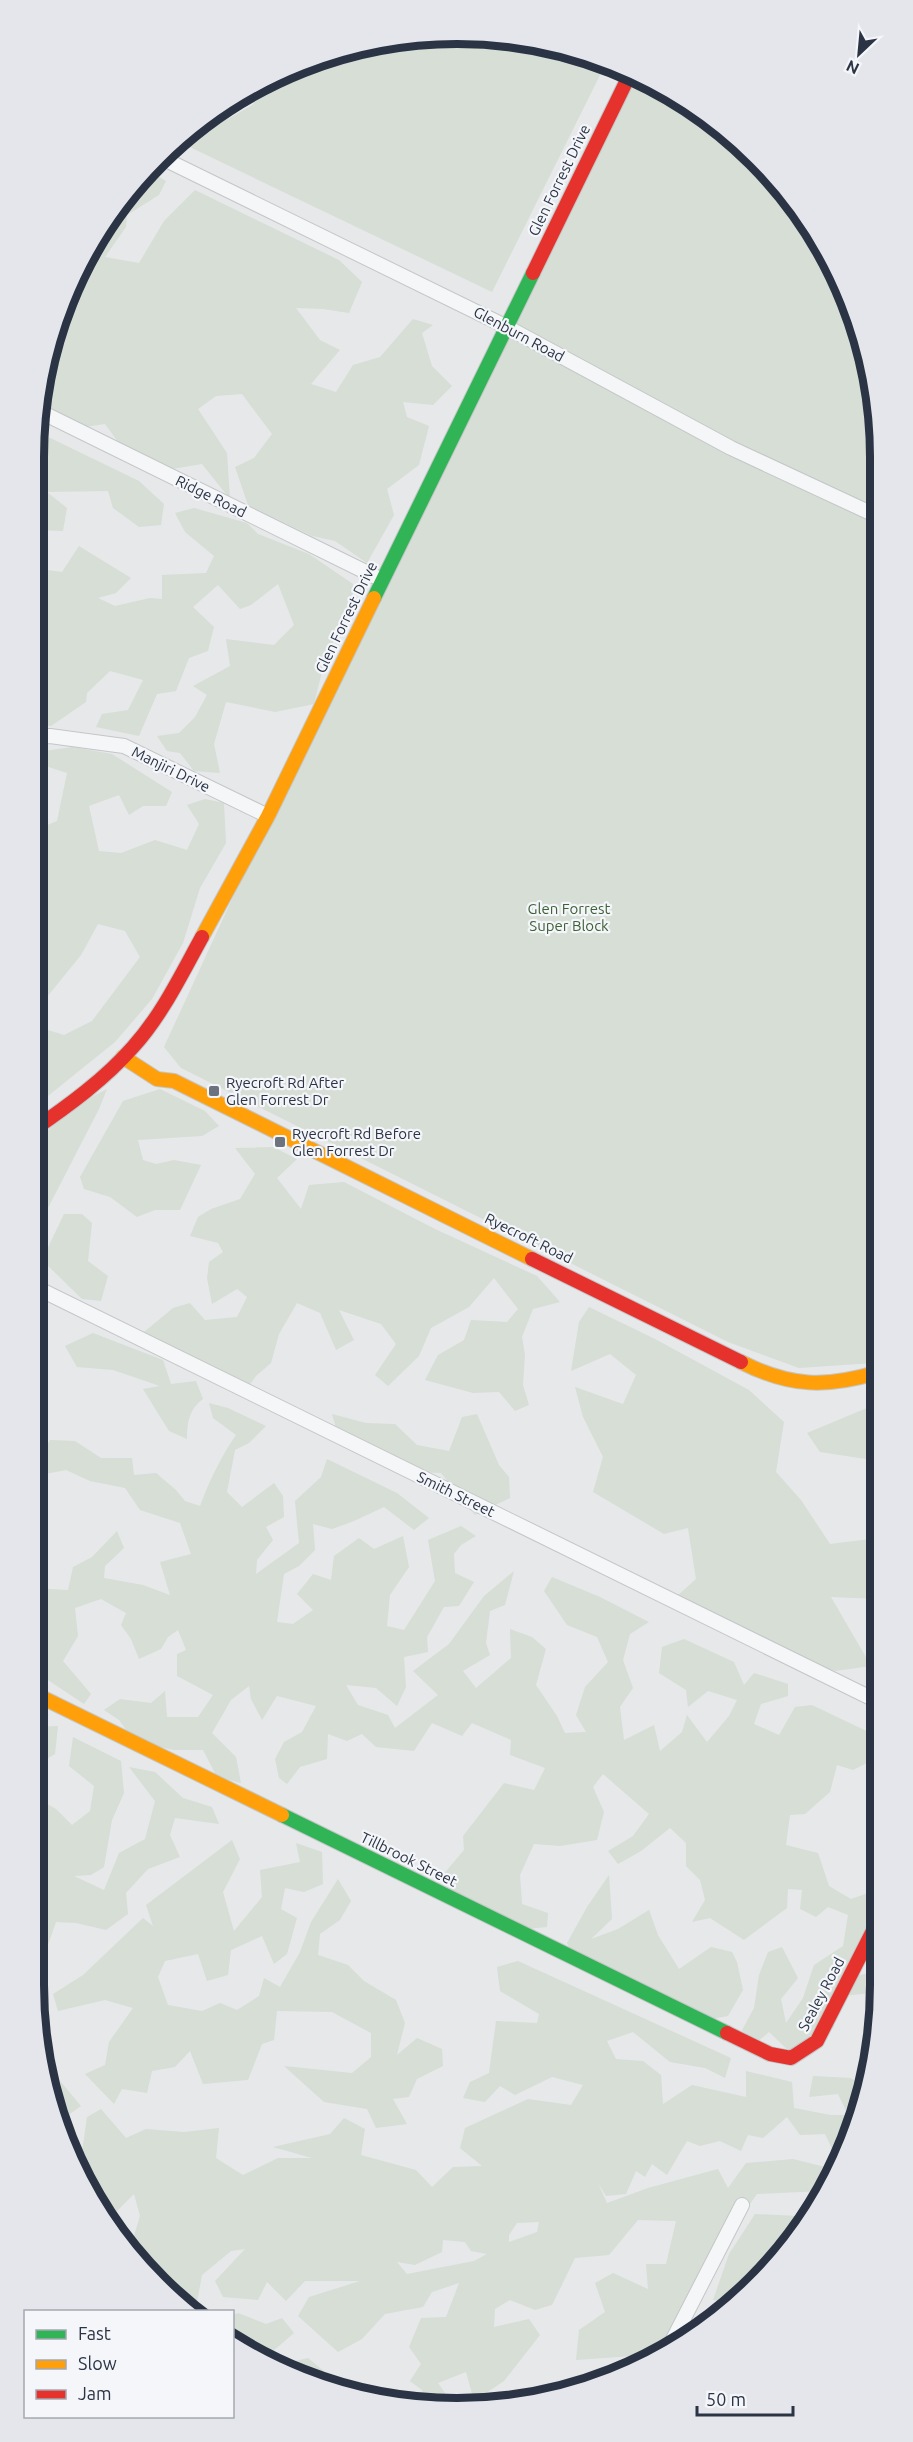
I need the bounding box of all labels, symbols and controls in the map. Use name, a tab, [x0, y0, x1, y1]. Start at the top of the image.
north arrow	[829, 24, 889, 84]
text: N	[843, 57, 862, 78]
street label: Glen Forrest Drive	[525, 122, 593, 238]
street label: Glenburn Road	[471, 303, 567, 365]
street label: Ridge Road	[173, 472, 249, 520]
street label: Glen Forrest Drive	[312, 559, 380, 675]
street label: Manjiri Drive	[129, 743, 213, 795]
park label: Glen Forrest Super Block	[528, 900, 611, 934]
place label: Ryecroft Rd After Glen Forrest Dr	[226, 1074, 344, 1108]
marker: Ryecroft Rd After Glen Forrest Dr	[207, 1084, 221, 1098]
place label: Ryecroft Rd Before Glen Forrest Dr	[292, 1125, 421, 1159]
marker: Ryecroft Rd Before Glen Forrest Dr	[273, 1135, 287, 1149]
street label: Ryecroft Road	[482, 1209, 576, 1267]
street label: Smith Street	[414, 1468, 498, 1520]
street label: Tillbrook Street	[358, 1828, 460, 1890]
street label: Sealey Road	[794, 1954, 848, 2034]
legend	[24, 2310, 234, 2418]
text: Fast	[78, 2323, 111, 2343]
text: Slow	[78, 2353, 117, 2373]
scale bar	[697, 2379, 793, 2417]
text: Jam	[78, 2383, 112, 2403]
text: 50 m	[706, 2389, 746, 2409]

